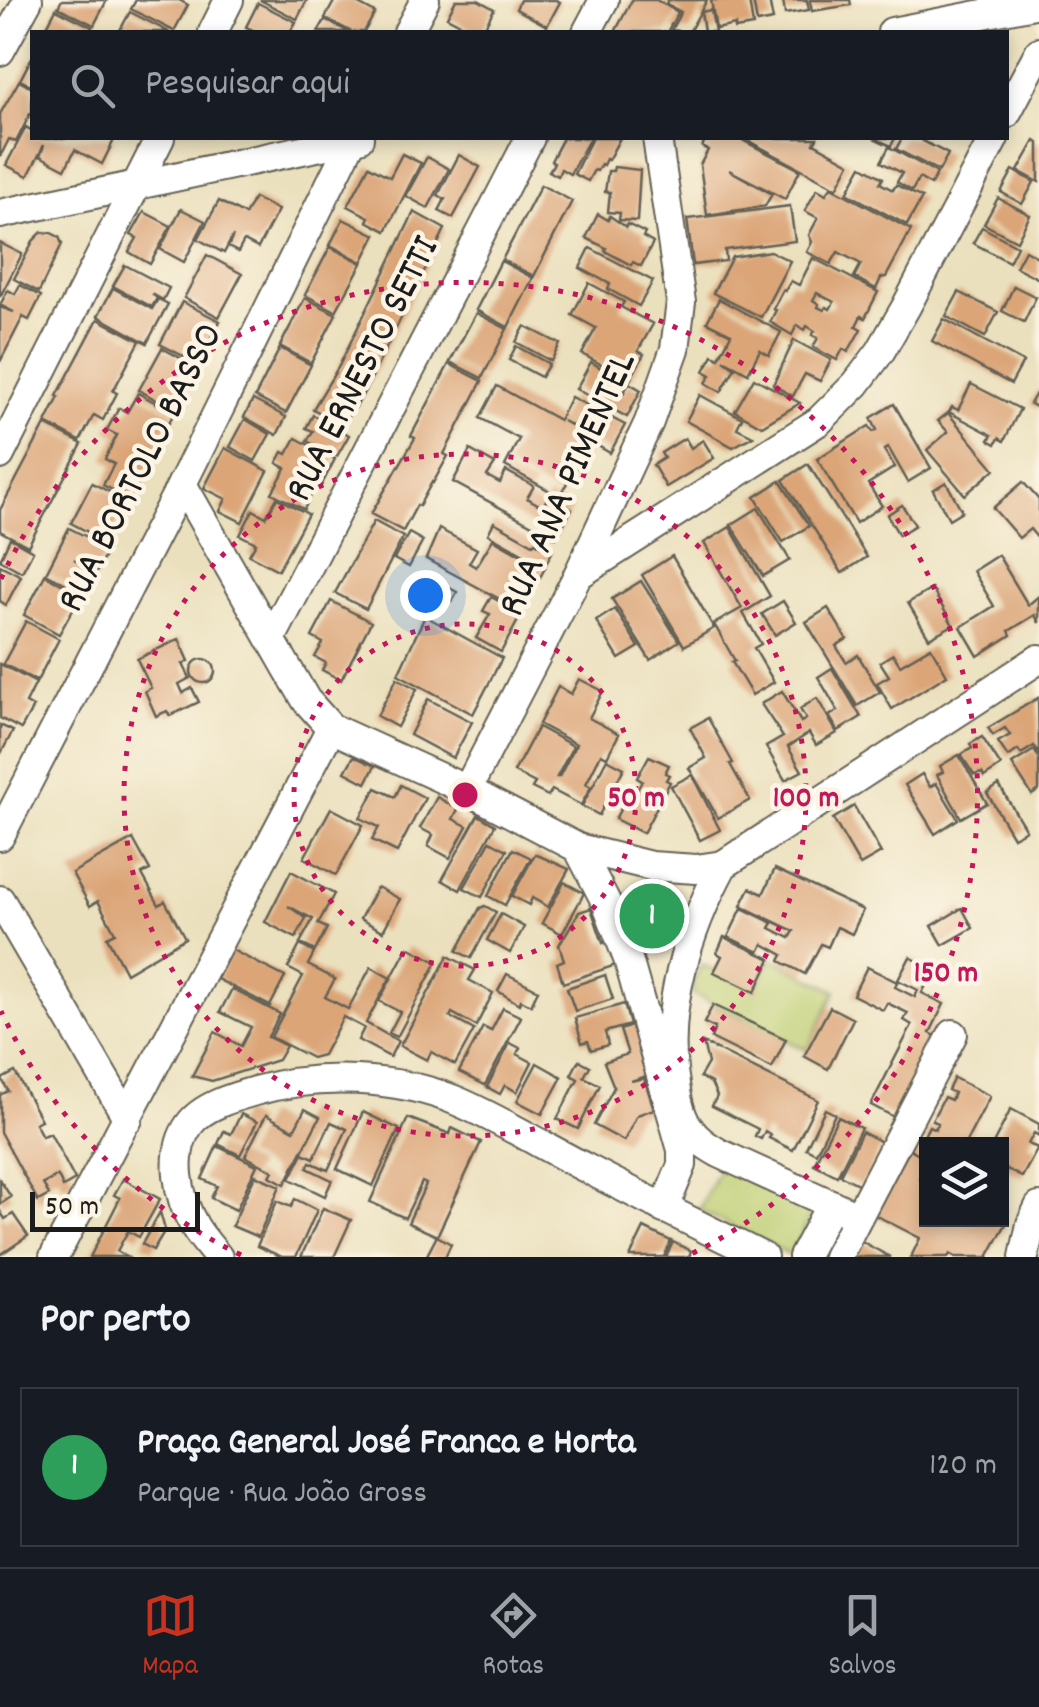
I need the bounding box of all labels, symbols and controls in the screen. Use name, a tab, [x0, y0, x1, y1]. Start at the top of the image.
search box	[30, 30, 1009, 140]
icon: search	[65, 58, 120, 113]
text: Pesquisar aqui	[145, 58, 350, 113]
street label: RUA ERNESTO SETTI	[273, 227, 457, 513]
street label: RUA BORTOLO BASSO	[46, 315, 240, 623]
street label: RUA ANA PIMENTEL	[486, 343, 654, 627]
your location	[400, 570, 451, 621]
centre of rings	[447, 777, 483, 813]
text: 50 m	[607, 779, 665, 822]
text: 100 m	[773, 779, 839, 822]
pin: 1	[620, 878, 684, 954]
text: 150 m	[914, 954, 978, 997]
map controls	[919, 1137, 1009, 1227]
button: layers	[919, 1137, 1009, 1227]
scale bar	[30, 1187, 200, 1232]
text: 50 m	[45, 1189, 99, 1229]
text: Por perto	[40, 1292, 191, 1352]
text: Praça General José Franca e Horta	[137, 1417, 636, 1472]
text: 1	[71, 1444, 78, 1490]
text: 120 m	[929, 1444, 997, 1490]
text: Parque · Rua João Gross	[137, 1472, 427, 1518]
tab: Mapa	[142, 1588, 198, 1688]
tab: Rotas	[483, 1588, 544, 1688]
tab: Salvos	[829, 1588, 897, 1688]

